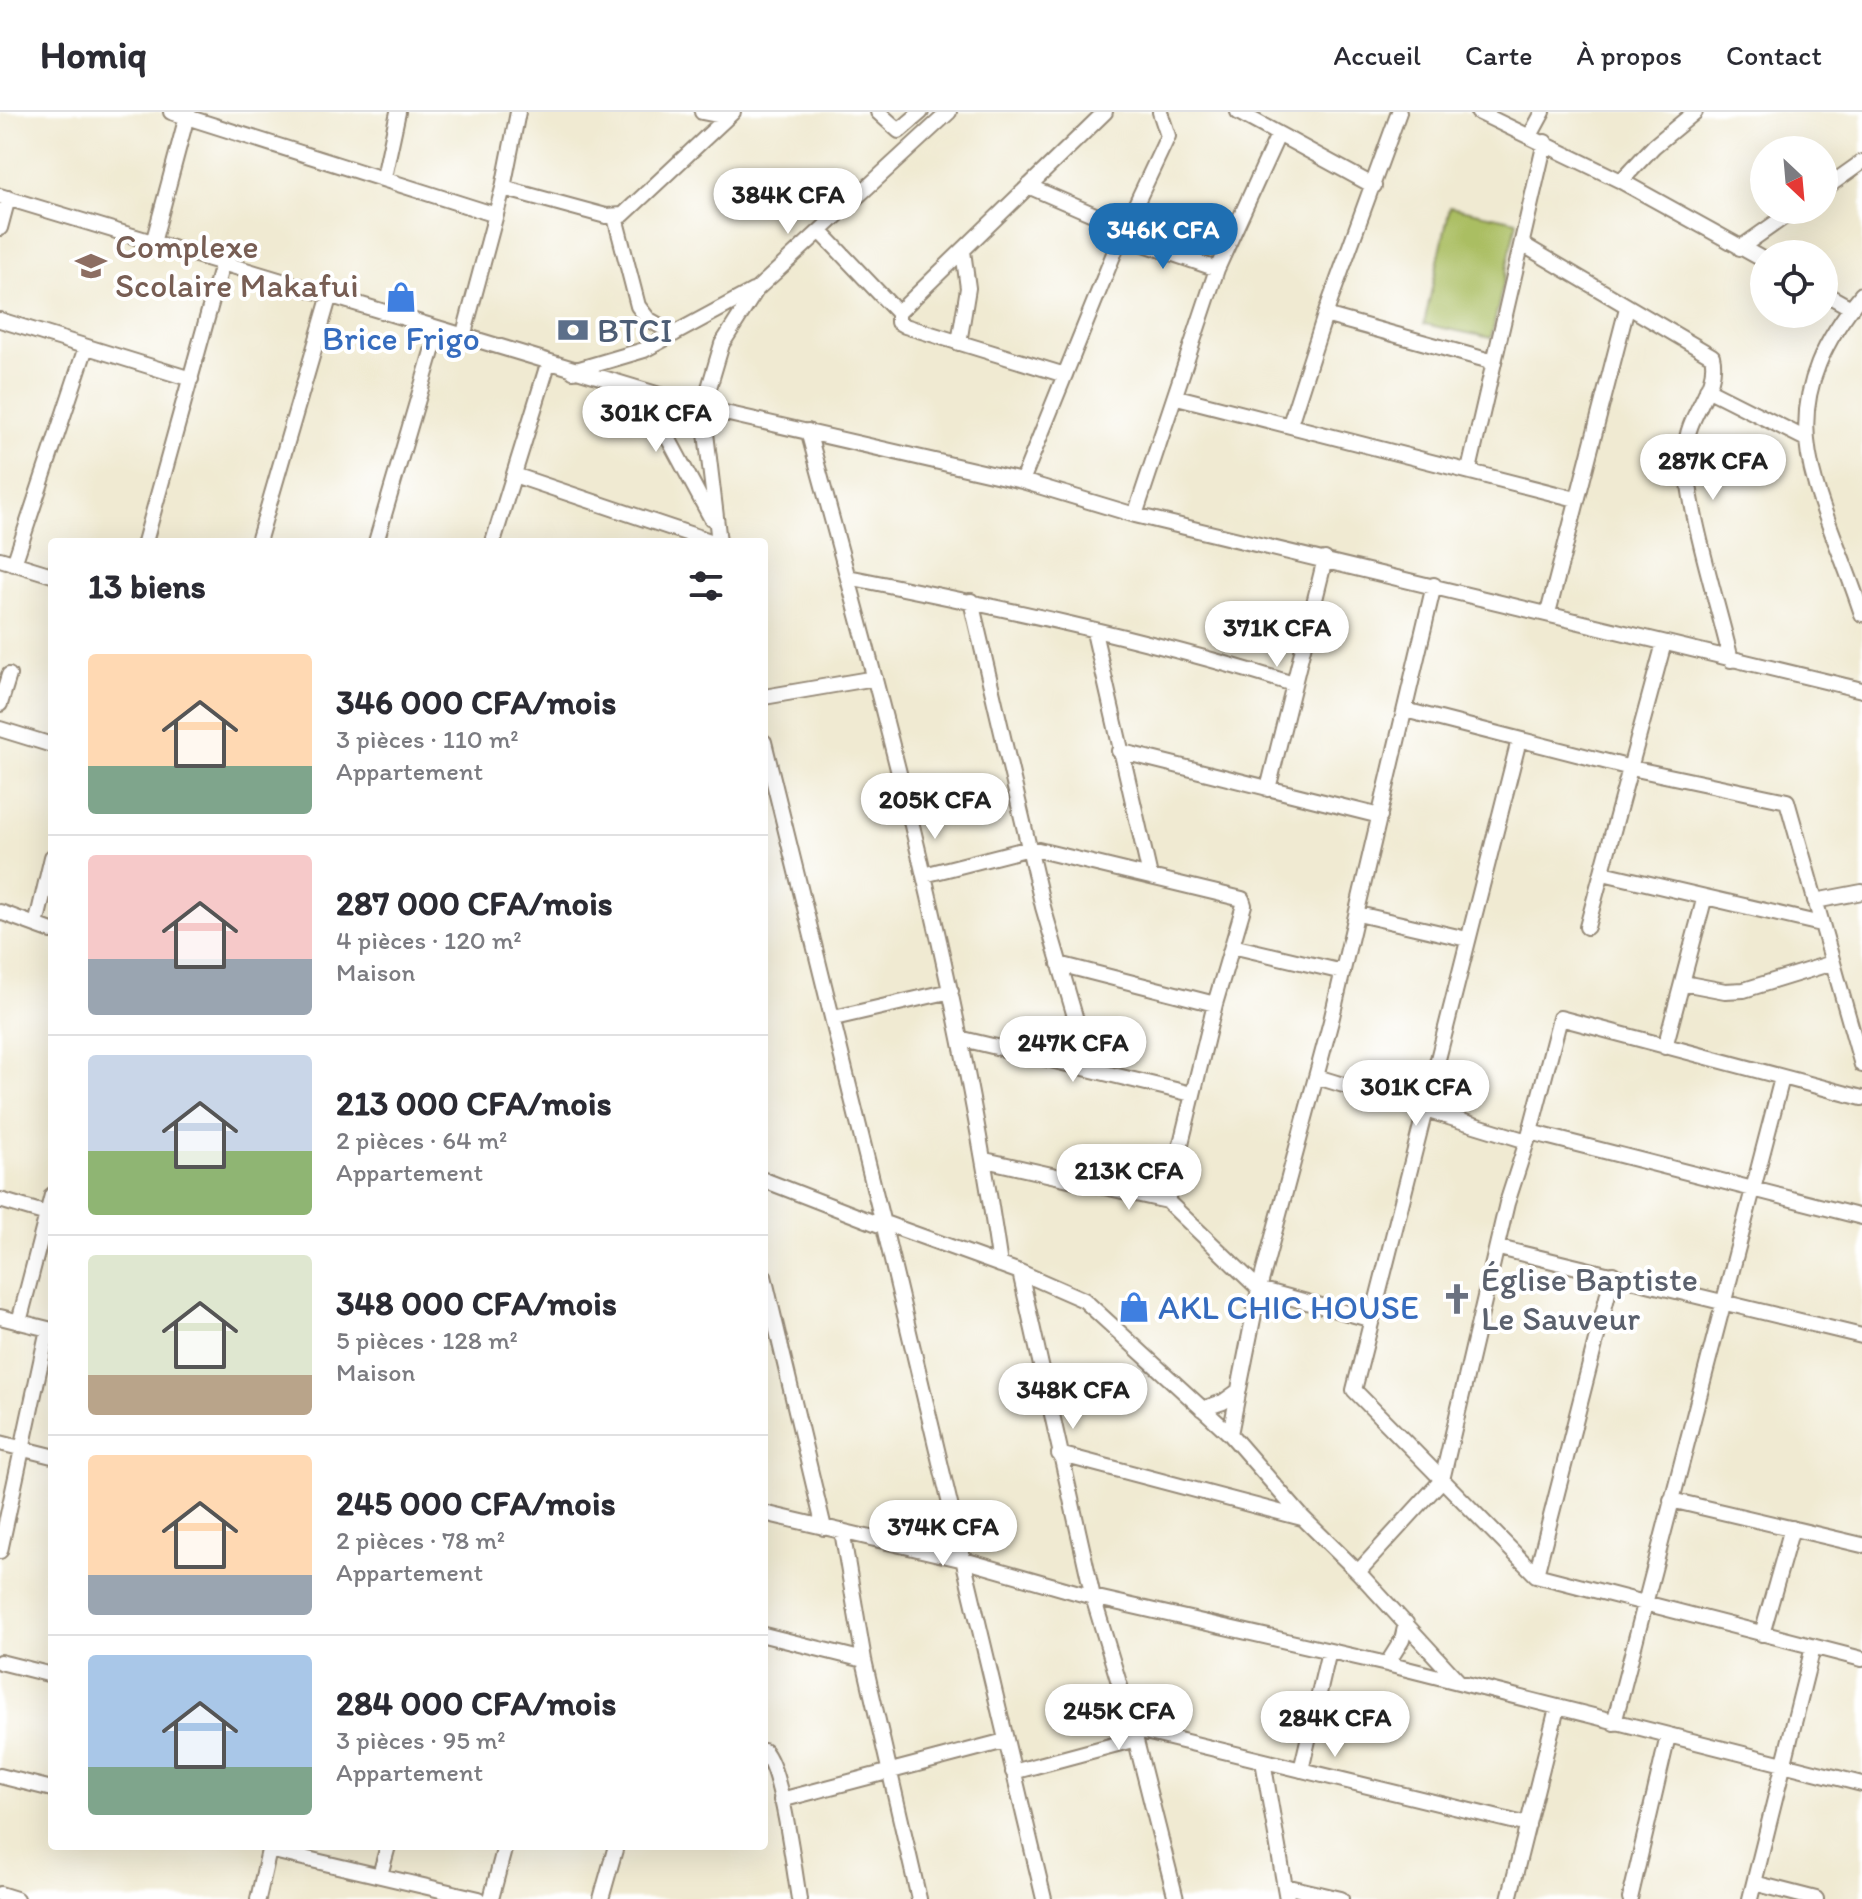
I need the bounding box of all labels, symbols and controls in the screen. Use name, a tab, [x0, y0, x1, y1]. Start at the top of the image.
text: Homiq	[40, 32, 147, 78]
text: Accueil	[1333, 38, 1421, 72]
text: Carte	[1465, 38, 1533, 72]
text: À propos	[1577, 38, 1682, 72]
text: Contact	[1726, 38, 1822, 72]
north arrow	[1750, 136, 1838, 224]
map controls	[1750, 136, 1838, 328]
pin: 384K CFA	[705, 168, 871, 236]
text: 384K CFA	[731, 178, 845, 210]
pin: 346K CFA	[1080, 203, 1246, 271]
text: 346K CFA	[1107, 213, 1219, 245]
place label: Complexe Scolaire Makafui	[115, 226, 359, 306]
button: locate	[1750, 240, 1838, 328]
school or university icon: Complexe Scolaire Makafui	[74, 249, 108, 283]
shop icon: Brice Frigo	[384, 280, 418, 314]
place label: BTCI	[597, 310, 673, 351]
bank icon: BTCI	[556, 313, 590, 347]
place label: Brice Frigo	[322, 318, 480, 359]
pin: 301K CFA	[573, 386, 739, 454]
text: 301K CFA	[600, 396, 712, 428]
pin: 287K CFA	[1630, 434, 1796, 502]
text: 287K CFA	[1658, 444, 1768, 476]
icon: filters	[684, 564, 728, 608]
text: 13 biens	[88, 566, 206, 607]
pin: 371K CFA	[1194, 601, 1360, 669]
text: 371K CFA	[1223, 611, 1331, 643]
text: 346 000 CFA/mois	[336, 682, 616, 723]
icon: home	[152, 686, 248, 782]
text: 3 pièces · 110 m²	[336, 723, 519, 755]
text: Appartement	[336, 755, 483, 787]
pin: 205K CFA	[852, 773, 1018, 841]
text: 205K CFA	[879, 783, 991, 815]
text: 287 000 CFA/mois	[336, 883, 613, 924]
icon: home	[152, 887, 248, 983]
text: 4 pièces · 120 m²	[336, 924, 522, 956]
text: Maison	[336, 956, 415, 988]
pin: 247K CFA	[990, 1016, 1156, 1084]
text: 247K CFA	[1017, 1026, 1129, 1058]
pin: 301K CFA	[1333, 1060, 1499, 1128]
text: 301K CFA	[1360, 1070, 1472, 1102]
text: 213 000 CFA/mois	[336, 1083, 612, 1124]
icon: home	[152, 1087, 248, 1183]
text: 2 pièces · 64 m²	[336, 1124, 507, 1156]
pin: 213K CFA	[1046, 1144, 1212, 1212]
text: 213K CFA	[1075, 1154, 1183, 1186]
text: Appartement	[336, 1156, 483, 1188]
place label: Église Baptiste Le Sauveur	[1481, 1259, 1698, 1339]
church icon: Église Baptiste Le Sauveur	[1440, 1282, 1474, 1316]
text: 348 000 CFA/mois	[336, 1283, 617, 1324]
icon: home	[152, 1287, 248, 1383]
place label: AKL CHIC HOUSE	[1158, 1287, 1419, 1328]
shop icon: AKL CHIC HOUSE	[1117, 1290, 1151, 1324]
text: 5 pièces · 128 m²	[336, 1324, 518, 1356]
text: Maison	[336, 1356, 415, 1388]
pin: 348K CFA	[990, 1363, 1156, 1431]
text: 348K CFA	[1016, 1373, 1130, 1405]
text: 245 000 CFA/mois	[336, 1483, 616, 1524]
icon: home	[152, 1487, 248, 1583]
pin: 374K CFA	[860, 1500, 1026, 1568]
text: 374K CFA	[887, 1510, 999, 1542]
text: 2 pièces · 78 m²	[336, 1524, 505, 1556]
text: Appartement	[336, 1556, 483, 1588]
text: 284 000 CFA/mois	[336, 1683, 616, 1724]
pin: 245K CFA	[1036, 1684, 1202, 1752]
icon: home	[152, 1687, 248, 1783]
pin: 284K CFA	[1252, 1691, 1418, 1759]
text: 245K CFA	[1063, 1694, 1175, 1726]
text: 284K CFA	[1279, 1701, 1391, 1733]
text: 3 pièces · 95 m²	[336, 1724, 506, 1756]
text: Appartement	[336, 1756, 483, 1788]

